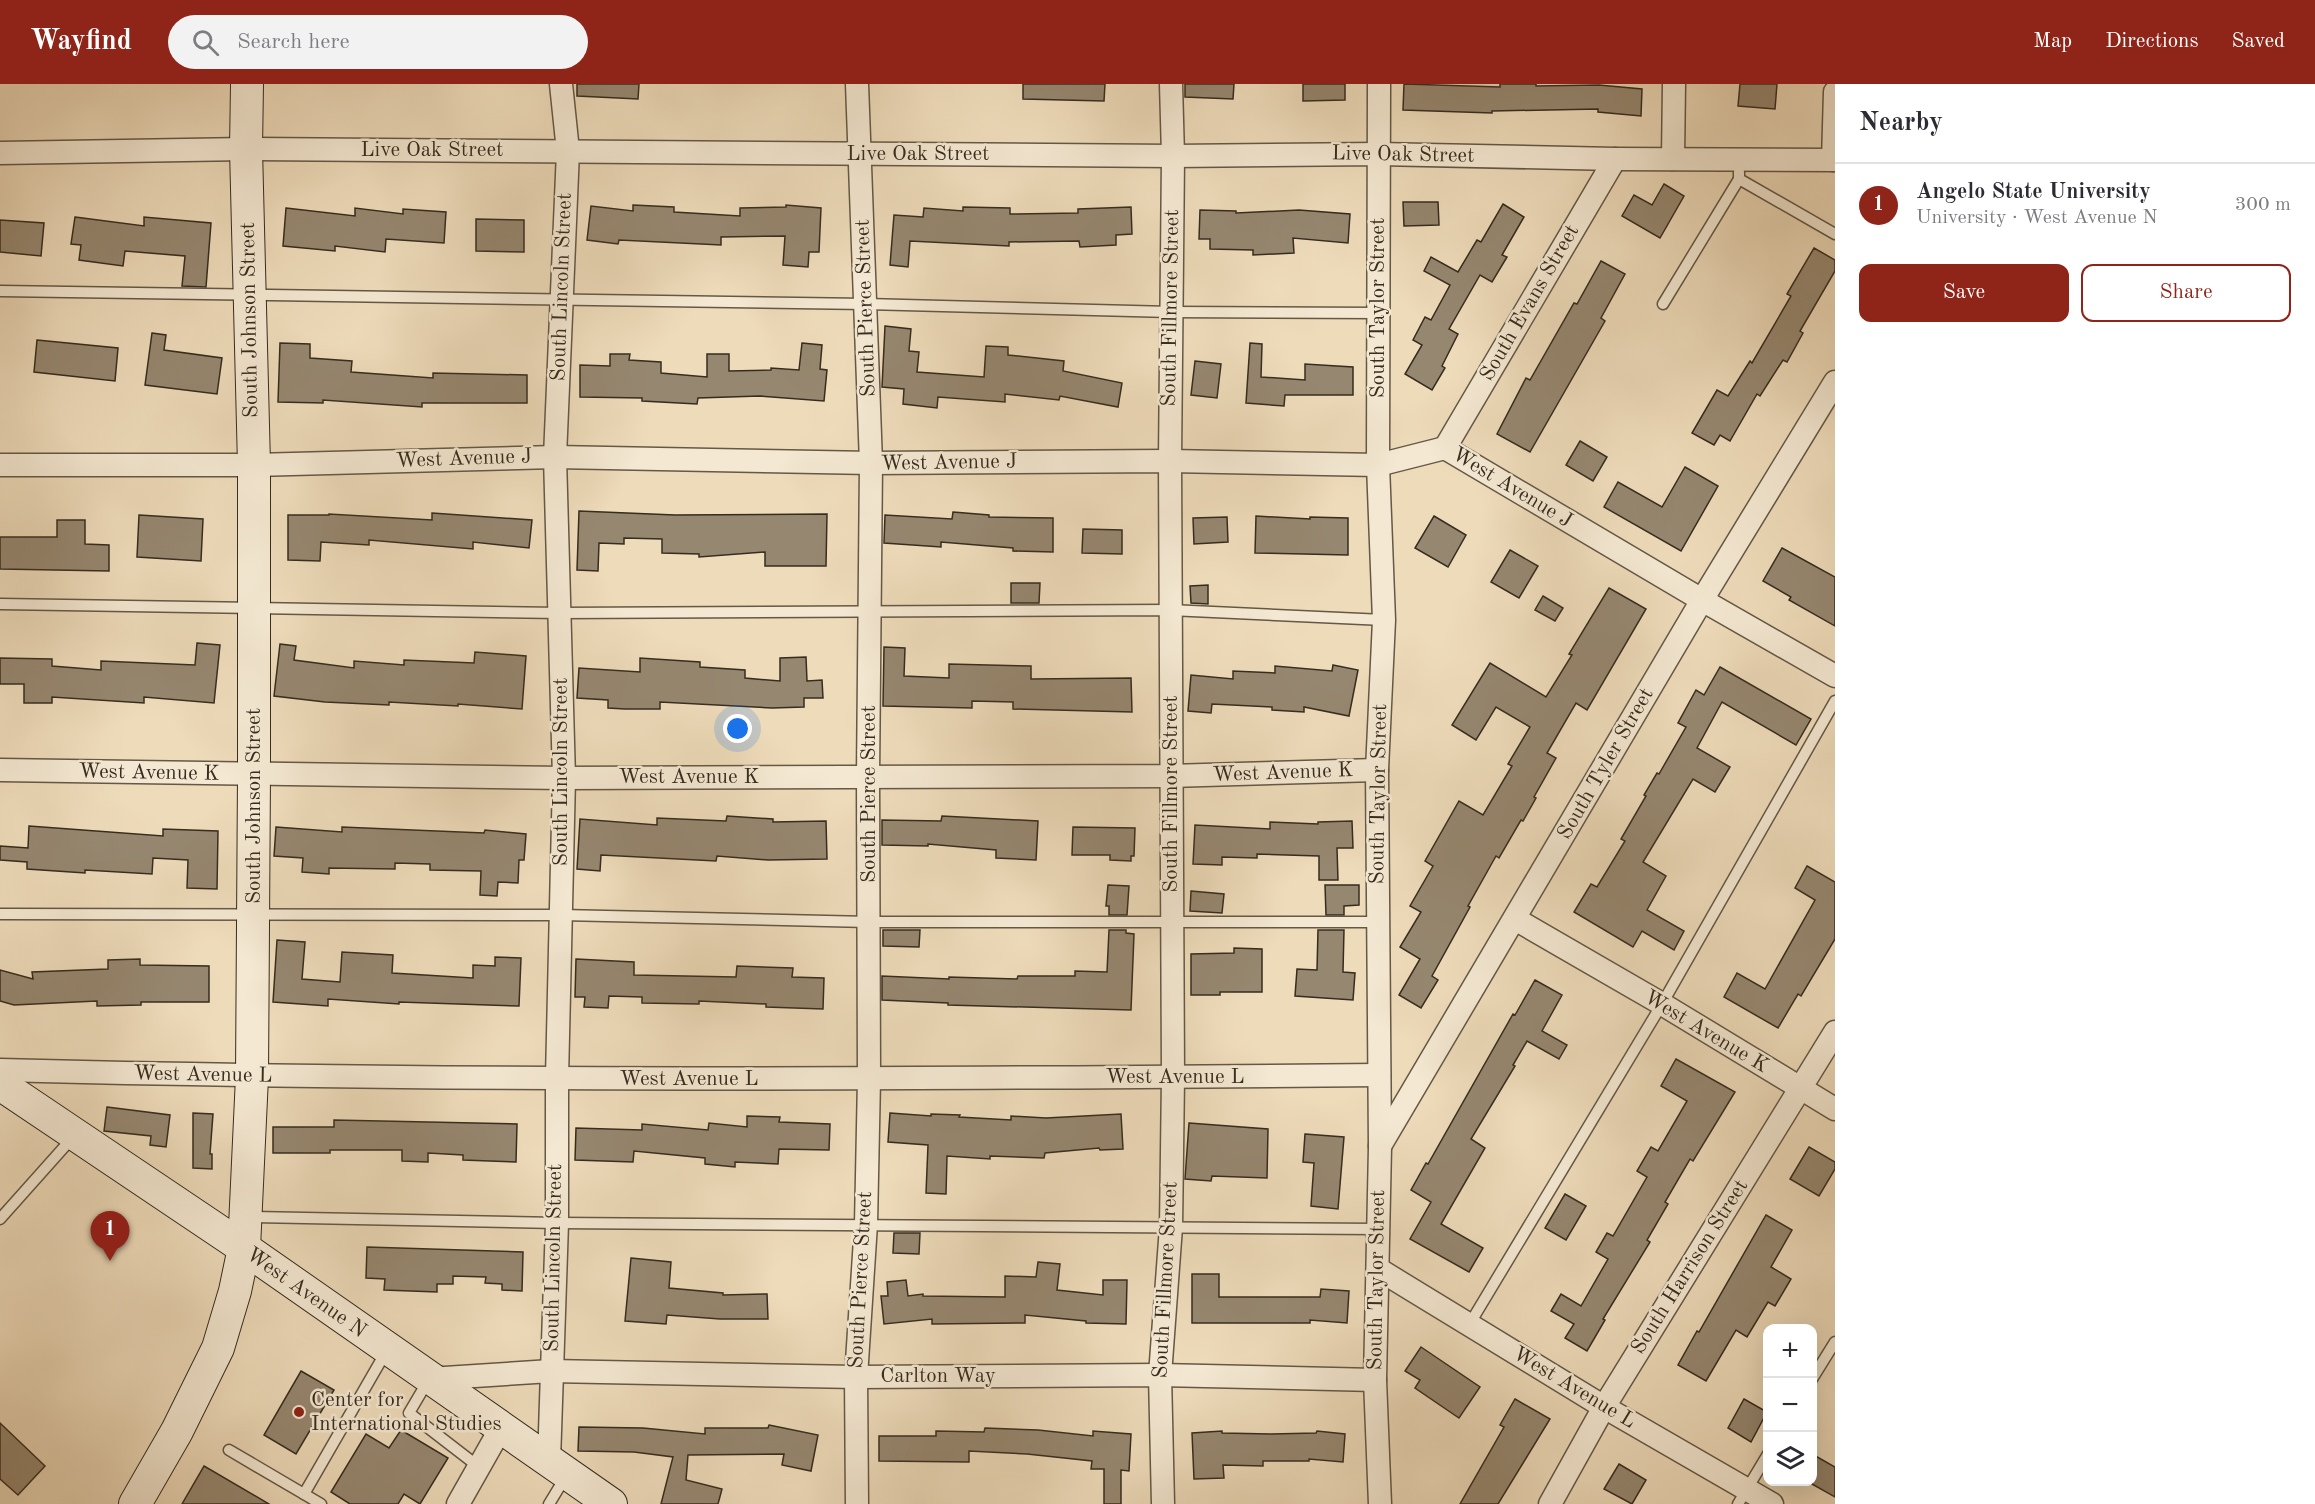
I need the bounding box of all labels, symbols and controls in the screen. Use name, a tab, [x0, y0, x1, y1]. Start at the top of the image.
search box	[168, 15, 588, 69]
icon: search	[189, 26, 222, 59]
text: Wayfind	[30, 28, 132, 56]
text: Search here	[237, 31, 350, 53]
text: Map	[2033, 31, 2072, 52]
text: Directions	[2105, 31, 2199, 52]
text: Saved	[2232, 31, 2285, 52]
text: Nearby	[1859, 110, 1943, 136]
street label: Live Oak Street	[361, 140, 503, 161]
street label: Live Oak Street	[1331, 143, 1475, 167]
street label: Live Oak Street	[847, 144, 989, 165]
text: Angelo State University	[1916, 181, 2151, 203]
street label: South Lincoln Street	[548, 192, 576, 382]
text: 1	[1873, 195, 1884, 215]
text: 300 m	[2235, 195, 2291, 215]
text: University · West Avenue N	[1916, 208, 2158, 228]
street label: South Fillmore Street	[1159, 209, 1183, 407]
street label: South Taylor Street	[1368, 218, 1389, 398]
street label: South Pierce Street	[852, 219, 880, 397]
street label: South Evans Street	[1477, 221, 1583, 385]
street label: South Johnson Street	[238, 222, 262, 418]
button: Save	[1859, 264, 2069, 322]
button: Share	[2081, 264, 2291, 322]
street label: West Avenue J	[1448, 444, 1576, 532]
street label: West Avenue J	[396, 446, 532, 472]
street label: West Avenue J	[881, 451, 1017, 475]
street label: South Lincoln Street	[551, 678, 572, 866]
street label: South Tyler Street	[1554, 685, 1658, 843]
street label: South Fillmore Street	[1161, 695, 1182, 893]
street label: South Taylor Street	[1367, 704, 1391, 884]
street label: South Pierce Street	[859, 705, 880, 883]
street label: South Johnson Street	[244, 708, 265, 904]
your location	[723, 714, 752, 743]
street label: West Avenue K	[1212, 760, 1354, 786]
street label: West Avenue K	[78, 761, 220, 785]
street label: West Avenue K	[619, 767, 759, 788]
street label: West Avenue K	[1640, 987, 1772, 1077]
street label: West Avenue L	[133, 1063, 273, 1087]
street label: West Avenue L	[1105, 1067, 1245, 1088]
street label: West Avenue L	[619, 1069, 759, 1090]
street label: South Lincoln Street	[542, 1164, 566, 1352]
street label: South Harrison Street	[1628, 1176, 1752, 1358]
street label: South Fillmore Street	[1150, 1181, 1182, 1379]
street label: South Taylor Street	[1365, 1190, 1389, 1370]
street label: South Pierce Street	[846, 1191, 876, 1369]
pin: 1	[90, 1212, 130, 1261]
street label: West Avenue N	[242, 1244, 370, 1342]
map controls	[1763, 1324, 1817, 1486]
button: +	[1763, 1324, 1817, 1378]
street label: West Avenue L	[1509, 1343, 1639, 1433]
street label: Carlton Way	[880, 1366, 996, 1387]
button: −	[1763, 1378, 1817, 1432]
place label: Center for International Studies	[311, 1390, 502, 1435]
marker: Center for International Studies	[292, 1405, 306, 1419]
button: layers	[1763, 1432, 1817, 1486]

